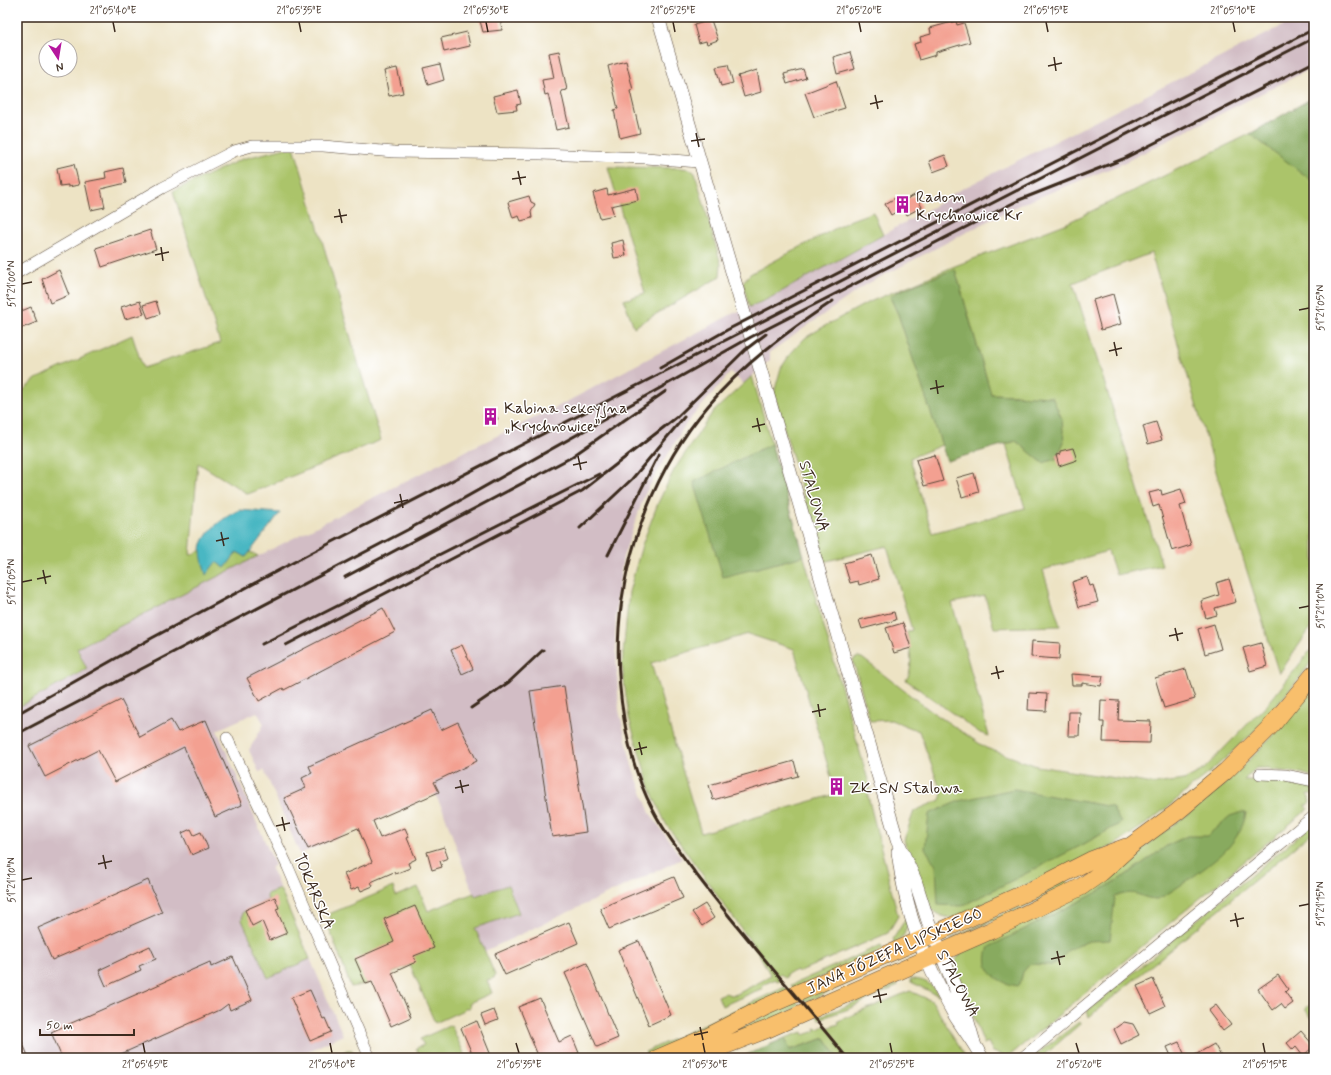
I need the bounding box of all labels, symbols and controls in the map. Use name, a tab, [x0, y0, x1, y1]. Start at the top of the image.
text: 21°05'40"E	[90, 4, 136, 18]
text: 21°05'35"E	[277, 4, 322, 18]
text: 21°05'30"E	[463, 4, 509, 18]
text: 21°05'25"E	[650, 4, 696, 18]
text: 21°05'20"E	[836, 4, 882, 18]
text: 21°05'15"E	[1024, 4, 1069, 18]
text: 21°05'10"E	[1210, 4, 1256, 18]
north arrow	[38, 38, 78, 78]
text: N	[55, 59, 65, 74]
place label: Radom Krychnowice Kr	[916, 187, 1022, 226]
building icon: Radom Krychnowice Kr	[893, 195, 913, 215]
text: 51°21'00"N	[5, 260, 19, 307]
text: 51°21'05"N	[1314, 285, 1328, 331]
place label: Kabina sekcyjna „Krychnowice”	[504, 398, 628, 437]
building icon: Kabina sekcyjna „Krychnowice”	[481, 406, 501, 426]
street label: STALOWA	[793, 458, 834, 534]
text: 51°21'05"N	[5, 559, 19, 605]
text: 51°21'10"N	[1314, 583, 1328, 629]
building icon: ZK-SN Stalowa	[826, 777, 846, 797]
place label: ZK-SN Stalowa	[849, 778, 963, 799]
street label: TOKARSKA	[288, 850, 339, 933]
text: 51°21'10"N	[5, 857, 19, 903]
text: 51°21'15"N	[1314, 881, 1328, 927]
street label: JANA JÓZEFA LIPSKIEGO	[804, 903, 986, 1000]
street label: STALOWA	[931, 946, 984, 1021]
scale bar	[40, 1011, 134, 1037]
text: 50 m	[46, 1018, 73, 1034]
text: 21°05'45"E	[122, 1058, 168, 1072]
text: 21°05'40"E	[309, 1058, 355, 1072]
text: 21°05'35"E	[497, 1058, 542, 1072]
text: 21°05'30"E	[682, 1058, 728, 1072]
text: 21°05'25"E	[869, 1058, 915, 1072]
text: 21°05'20"E	[1056, 1058, 1102, 1072]
text: 21°05'15"E	[1243, 1058, 1288, 1072]

